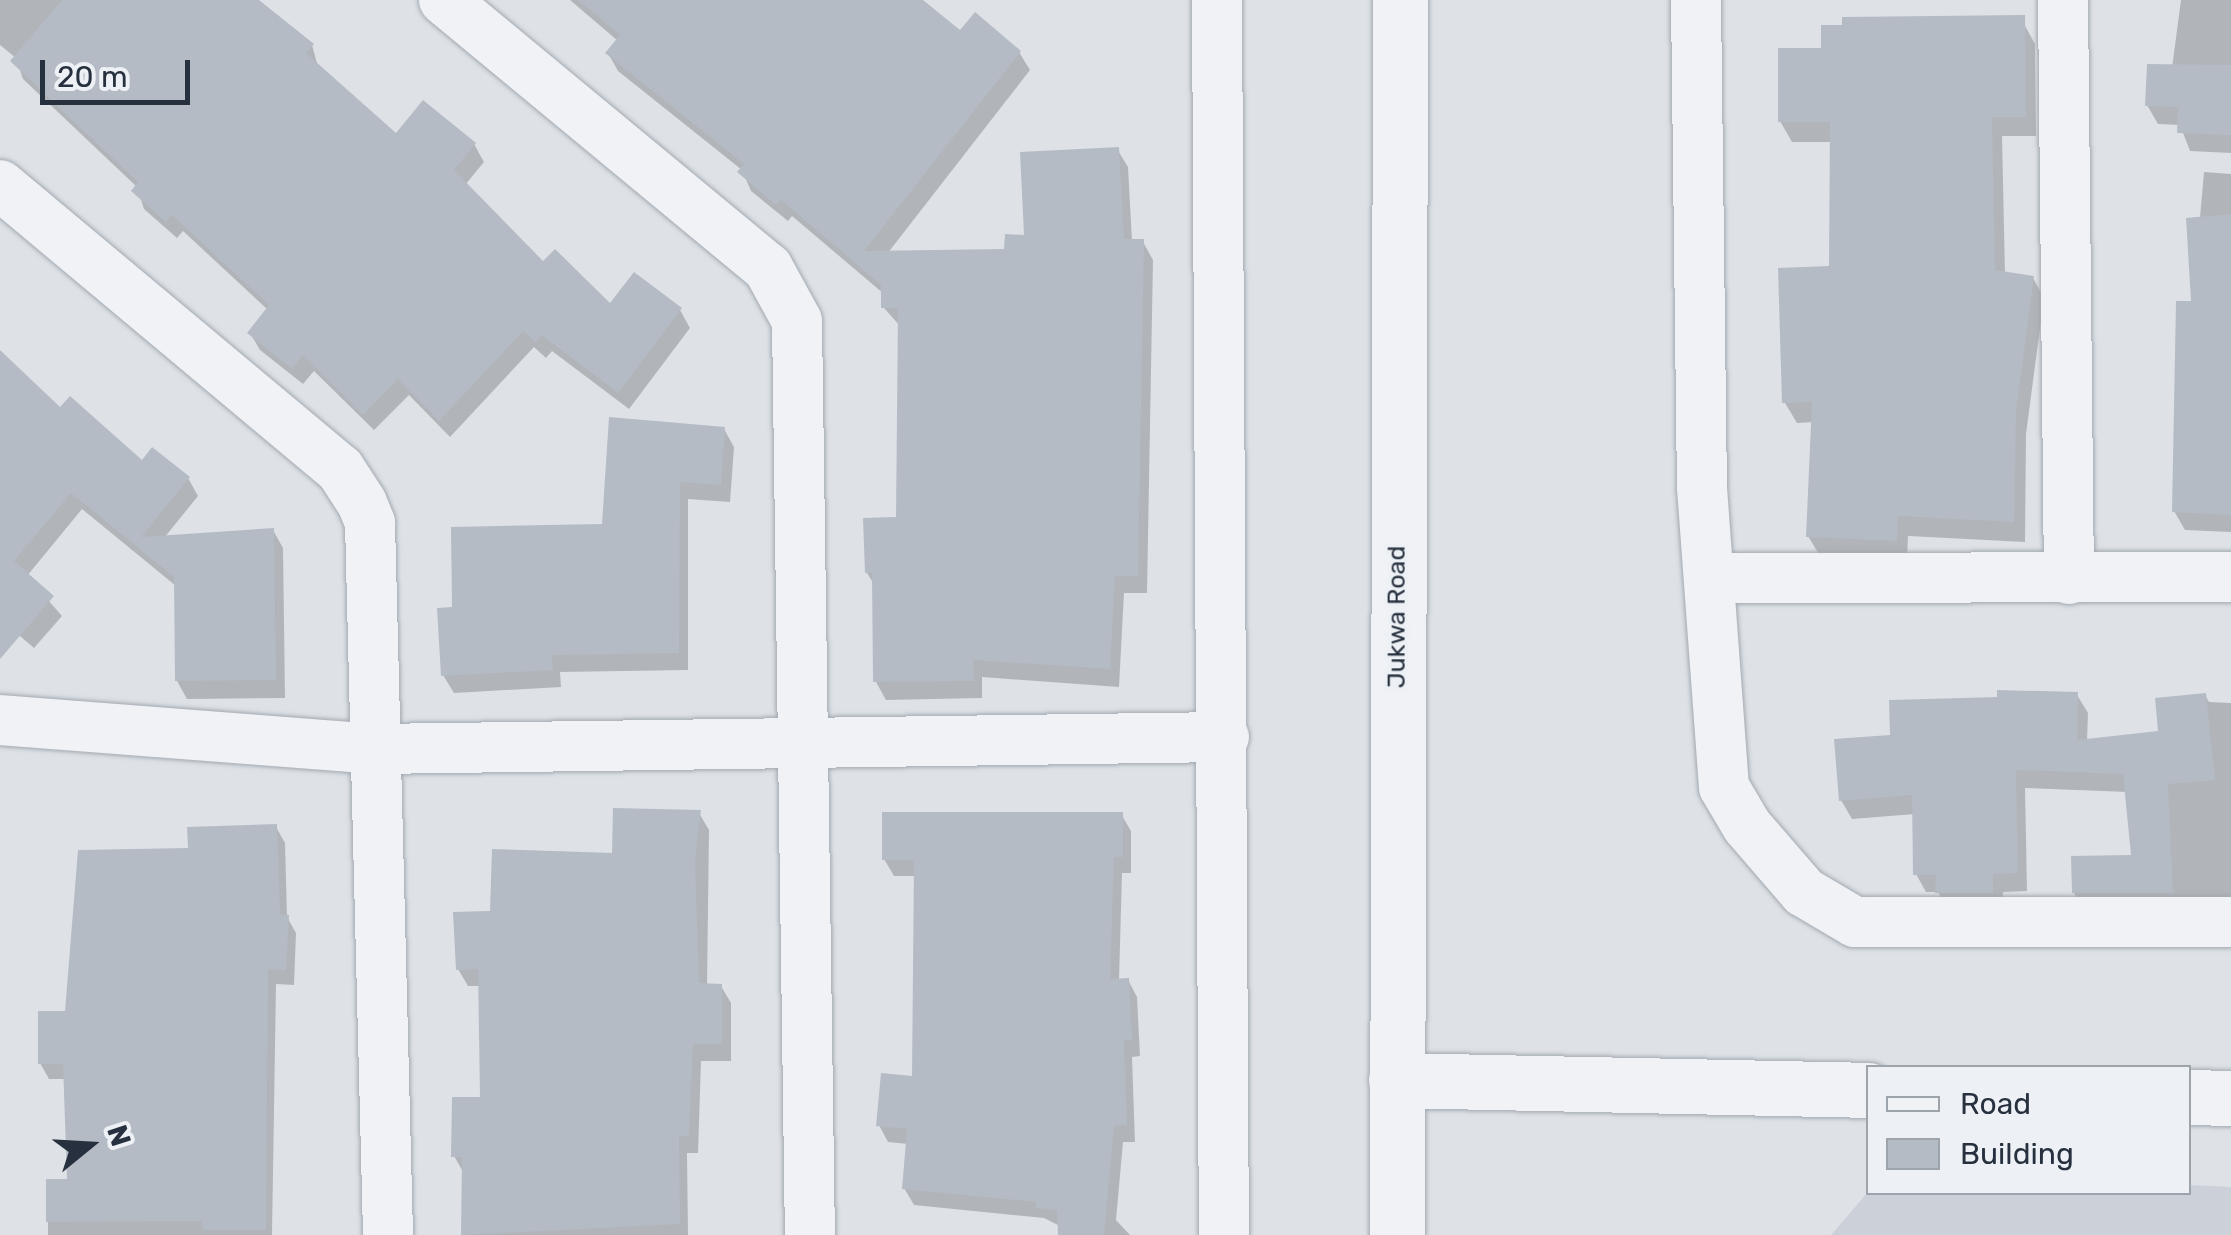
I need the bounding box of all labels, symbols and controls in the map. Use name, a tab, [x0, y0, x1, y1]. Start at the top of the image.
scale bar	[45, 40, 195, 102]
text: 20 m	[57, 59, 128, 95]
street label: Jukwa Road	[1382, 546, 1412, 688]
legend	[1866, 1065, 2191, 1195]
text: Road	[1960, 1086, 2031, 1122]
north arrow	[40, 1095, 140, 1195]
text: N	[100, 1121, 138, 1150]
text: Building	[1960, 1136, 2074, 1172]

